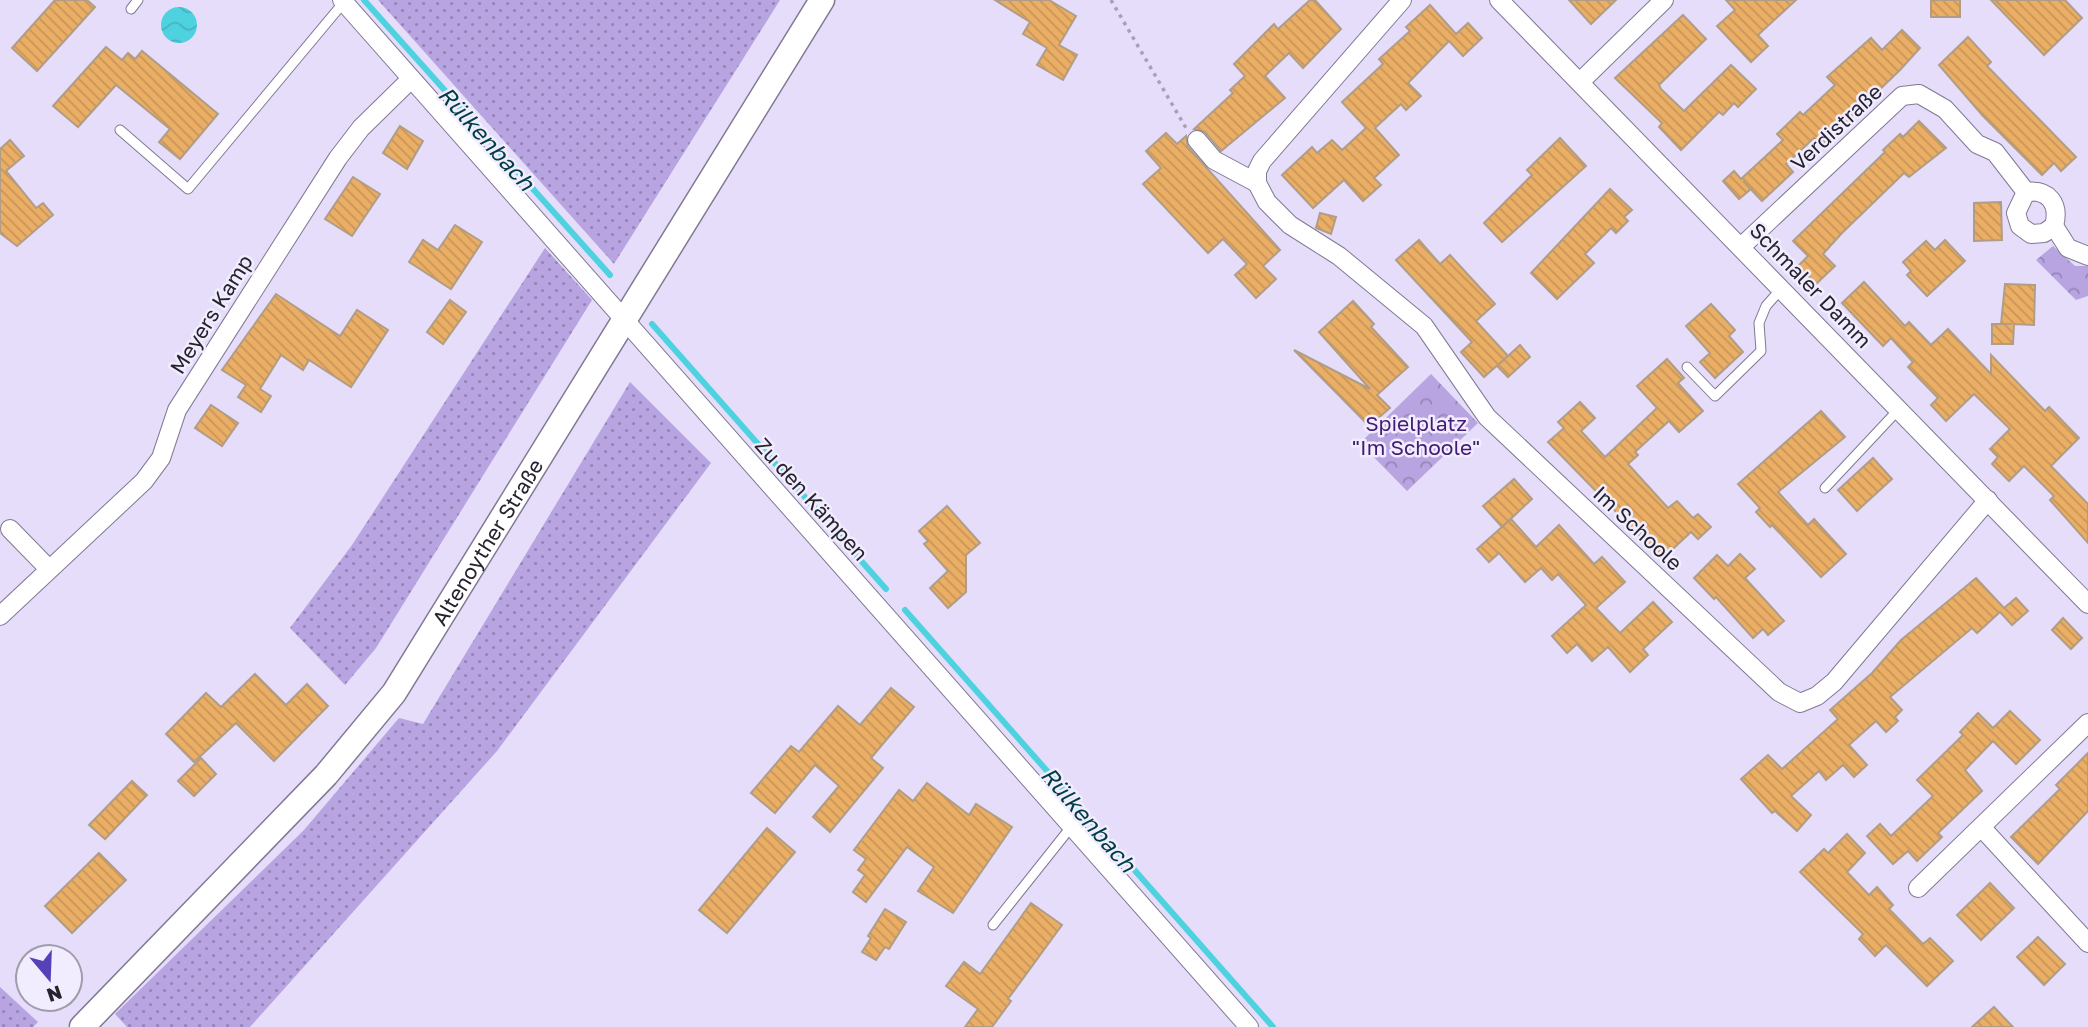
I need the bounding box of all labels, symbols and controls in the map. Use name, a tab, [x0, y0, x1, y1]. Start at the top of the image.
street label: Verdistraße	[1785, 78, 1887, 176]
water label: Rülkenbach	[433, 80, 542, 196]
street label: Schmaler Damm	[1745, 217, 1877, 353]
street label: Meyers Kamp	[164, 250, 258, 378]
park label: Spielplatz "Im Schoole"	[1352, 410, 1480, 460]
street label: Zu den Kämpen	[750, 432, 874, 566]
street label: Altenoyther Straße	[426, 454, 549, 630]
street label: Im Schoole	[1588, 480, 1688, 576]
water label: Rülkenbach	[1036, 761, 1143, 878]
north arrow	[14, 943, 84, 1013]
text: N	[44, 981, 65, 1008]

